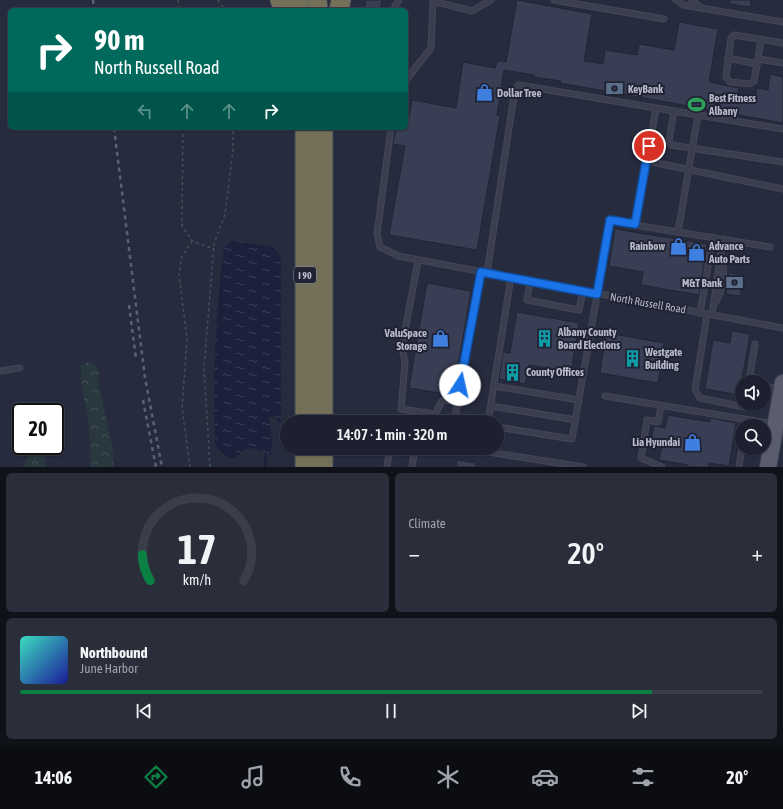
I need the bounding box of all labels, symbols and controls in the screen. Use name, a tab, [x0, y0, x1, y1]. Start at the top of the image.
icon: right	[28, 24, 80, 76]
text: 90 m	[94, 24, 144, 56]
text: North Russell Road	[94, 57, 220, 78]
bank icon: KeyBank	[605, 79, 625, 99]
shop icon: Dollar Tree	[474, 83, 494, 103]
place label: KeyBank	[628, 83, 663, 95]
place label: Dollar Tree	[497, 87, 541, 99]
place label: Best Fitness Albany	[708, 92, 756, 117]
sports icon: Best Fitness Albany	[686, 94, 706, 114]
icon: left	[134, 100, 156, 122]
icon: ahead	[176, 100, 198, 122]
icon: ahead	[218, 100, 240, 122]
icon: right	[260, 100, 282, 122]
pin	[632, 129, 666, 163]
icon: arrive	[638, 135, 660, 157]
shop icon: Rainbow	[668, 236, 688, 256]
place label: Rainbow	[630, 240, 665, 252]
place label: Advance Auto Parts	[708, 240, 750, 265]
shop icon: Advance Auto Parts	[686, 242, 706, 262]
road number: I 90	[294, 267, 316, 283]
bank icon: M&T Bank	[725, 273, 745, 293]
place label: M&T Bank	[682, 277, 722, 289]
street label: North Russell Road	[609, 290, 687, 316]
place label: Albany County Board Elections	[557, 326, 620, 351]
place label: ValuSpace Storage	[384, 327, 427, 352]
building icon: Albany County Board Elections	[535, 328, 555, 348]
shop icon: ValuSpace Storage	[430, 329, 450, 349]
place label: Westgate Building	[644, 346, 682, 371]
building icon: Westgate Building	[622, 348, 642, 368]
building icon: County Offices	[503, 362, 523, 382]
position arrow	[439, 364, 481, 406]
place label: County Offices	[526, 366, 584, 378]
map controls	[735, 375, 771, 455]
button: sound	[735, 375, 771, 411]
speed limit sign: 20	[12, 403, 64, 455]
button: search	[735, 419, 771, 455]
text: 14:07 · 1 min · 320 m	[337, 426, 447, 443]
shop icon: Lia Hyundai	[683, 432, 703, 452]
place label: Lia Hyundai	[632, 436, 680, 448]
text: Climate	[409, 516, 446, 531]
text: 17	[178, 524, 217, 572]
text: 20°	[568, 536, 604, 570]
text: −	[409, 540, 420, 566]
text: +	[752, 540, 763, 566]
text: km/h	[183, 571, 211, 587]
text: Northbound	[80, 644, 148, 661]
text: June Harbor	[80, 661, 138, 676]
icon: previous	[133, 700, 155, 722]
icon: pause	[380, 700, 402, 722]
icon: next	[628, 700, 650, 722]
icon: directions	[142, 763, 170, 791]
icon: music	[239, 763, 267, 791]
icon: phone	[336, 763, 364, 791]
icon: climate	[434, 763, 462, 791]
icon: car	[531, 763, 559, 791]
icon: filters	[629, 763, 657, 791]
text: 14:06	[35, 767, 72, 788]
text: 20°	[726, 767, 748, 788]

